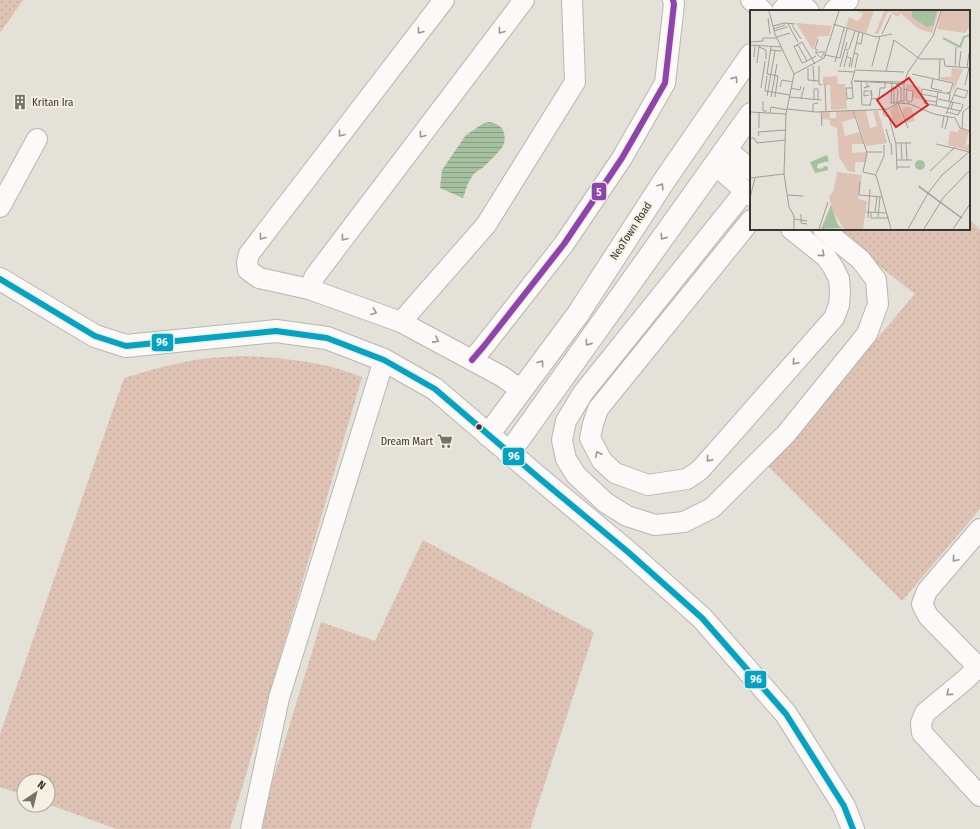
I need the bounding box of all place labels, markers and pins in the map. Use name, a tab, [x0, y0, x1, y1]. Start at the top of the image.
building icon: Kritan Ira	[11, 93, 29, 111]
place label: Kritan Ira	[32, 96, 74, 109]
unlabelled marker	[474, 422, 484, 432]
supermarket icon: Dream Mart	[436, 432, 454, 450]
place label: Dream Mart	[381, 435, 433, 448]

